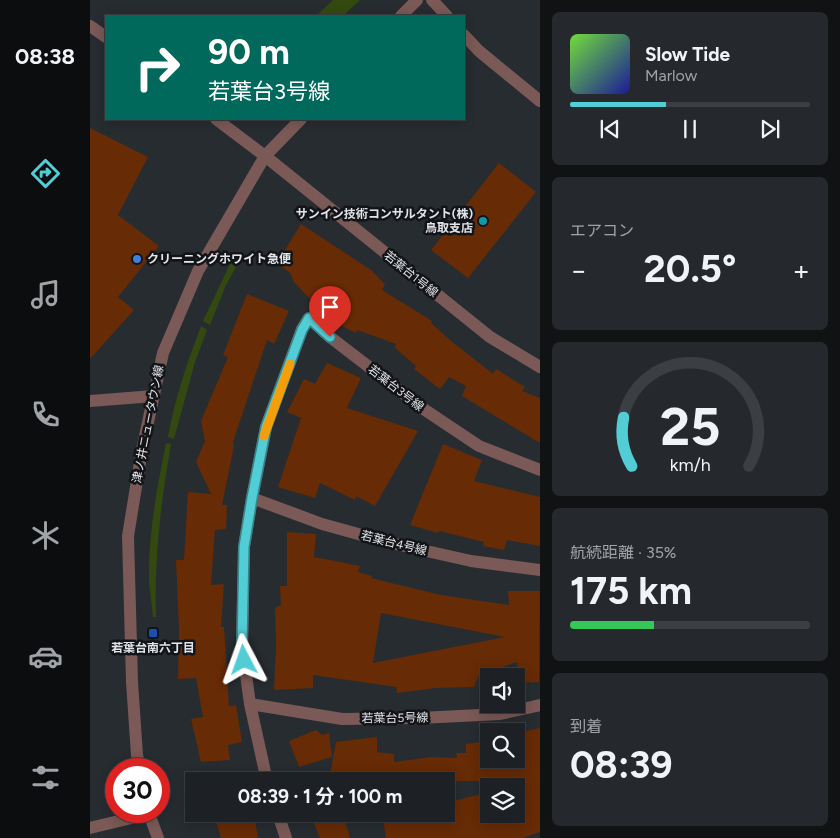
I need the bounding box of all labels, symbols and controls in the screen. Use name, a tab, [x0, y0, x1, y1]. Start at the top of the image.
text: 90 m	[208, 31, 290, 73]
icon: right	[125, 35, 190, 100]
text: 08:38	[15, 43, 75, 70]
text: Slow Tide	[645, 43, 730, 66]
text: Marlow	[645, 66, 697, 85]
text: 若葉台3号線	[208, 78, 330, 105]
icon: previous	[596, 115, 624, 143]
icon: pause	[676, 115, 704, 143]
icon: next	[756, 115, 784, 143]
icon: directions	[28, 156, 63, 191]
place label: サンイン技術コンサルタント(株) 鳥取支店	[296, 207, 473, 235]
marker: サンイン技術コンサルタント(株) 鳥取支店	[477, 215, 489, 227]
text: エアコン	[570, 221, 634, 240]
text: 20.5°	[644, 246, 736, 292]
street label: 若葉台1号線	[381, 248, 441, 300]
place label: クリーニングホワイト急便	[147, 252, 291, 266]
marker: クリーニングホワイト急便	[131, 253, 143, 265]
text: −	[570, 253, 587, 287]
text: +	[793, 253, 810, 287]
icon: music	[28, 277, 63, 312]
pin	[309, 286, 351, 337]
icon: arrive	[316, 293, 344, 321]
street label: 若葉台3号線	[365, 362, 427, 414]
street label: 津ノ井ニュータウン線	[130, 364, 166, 484]
text: 25	[660, 396, 720, 458]
icon: phone	[28, 397, 63, 432]
text: km/h	[670, 454, 710, 475]
icon: climate	[28, 518, 63, 553]
street label: 若葉台4号線	[360, 528, 428, 558]
text: 航続距離 · 35%	[570, 543, 676, 562]
text: 175 km	[570, 568, 692, 614]
marker: 若葉台南六丁目	[147, 627, 159, 639]
position arrow	[217, 633, 269, 685]
icon: car	[28, 639, 63, 674]
place label: 若葉台南六丁目	[111, 641, 195, 655]
map controls	[480, 668, 525, 823]
button: sound	[480, 668, 525, 713]
street label: 若葉台5号線	[361, 710, 429, 726]
text: 到着	[570, 717, 602, 736]
button: search	[480, 723, 525, 768]
text: 08:39	[570, 742, 673, 788]
speed limit sign: 30	[105, 758, 170, 823]
icon: filters	[28, 760, 63, 795]
button: layers	[480, 778, 525, 823]
text: 08:39 · 1 分 · 100 m	[238, 785, 402, 808]

